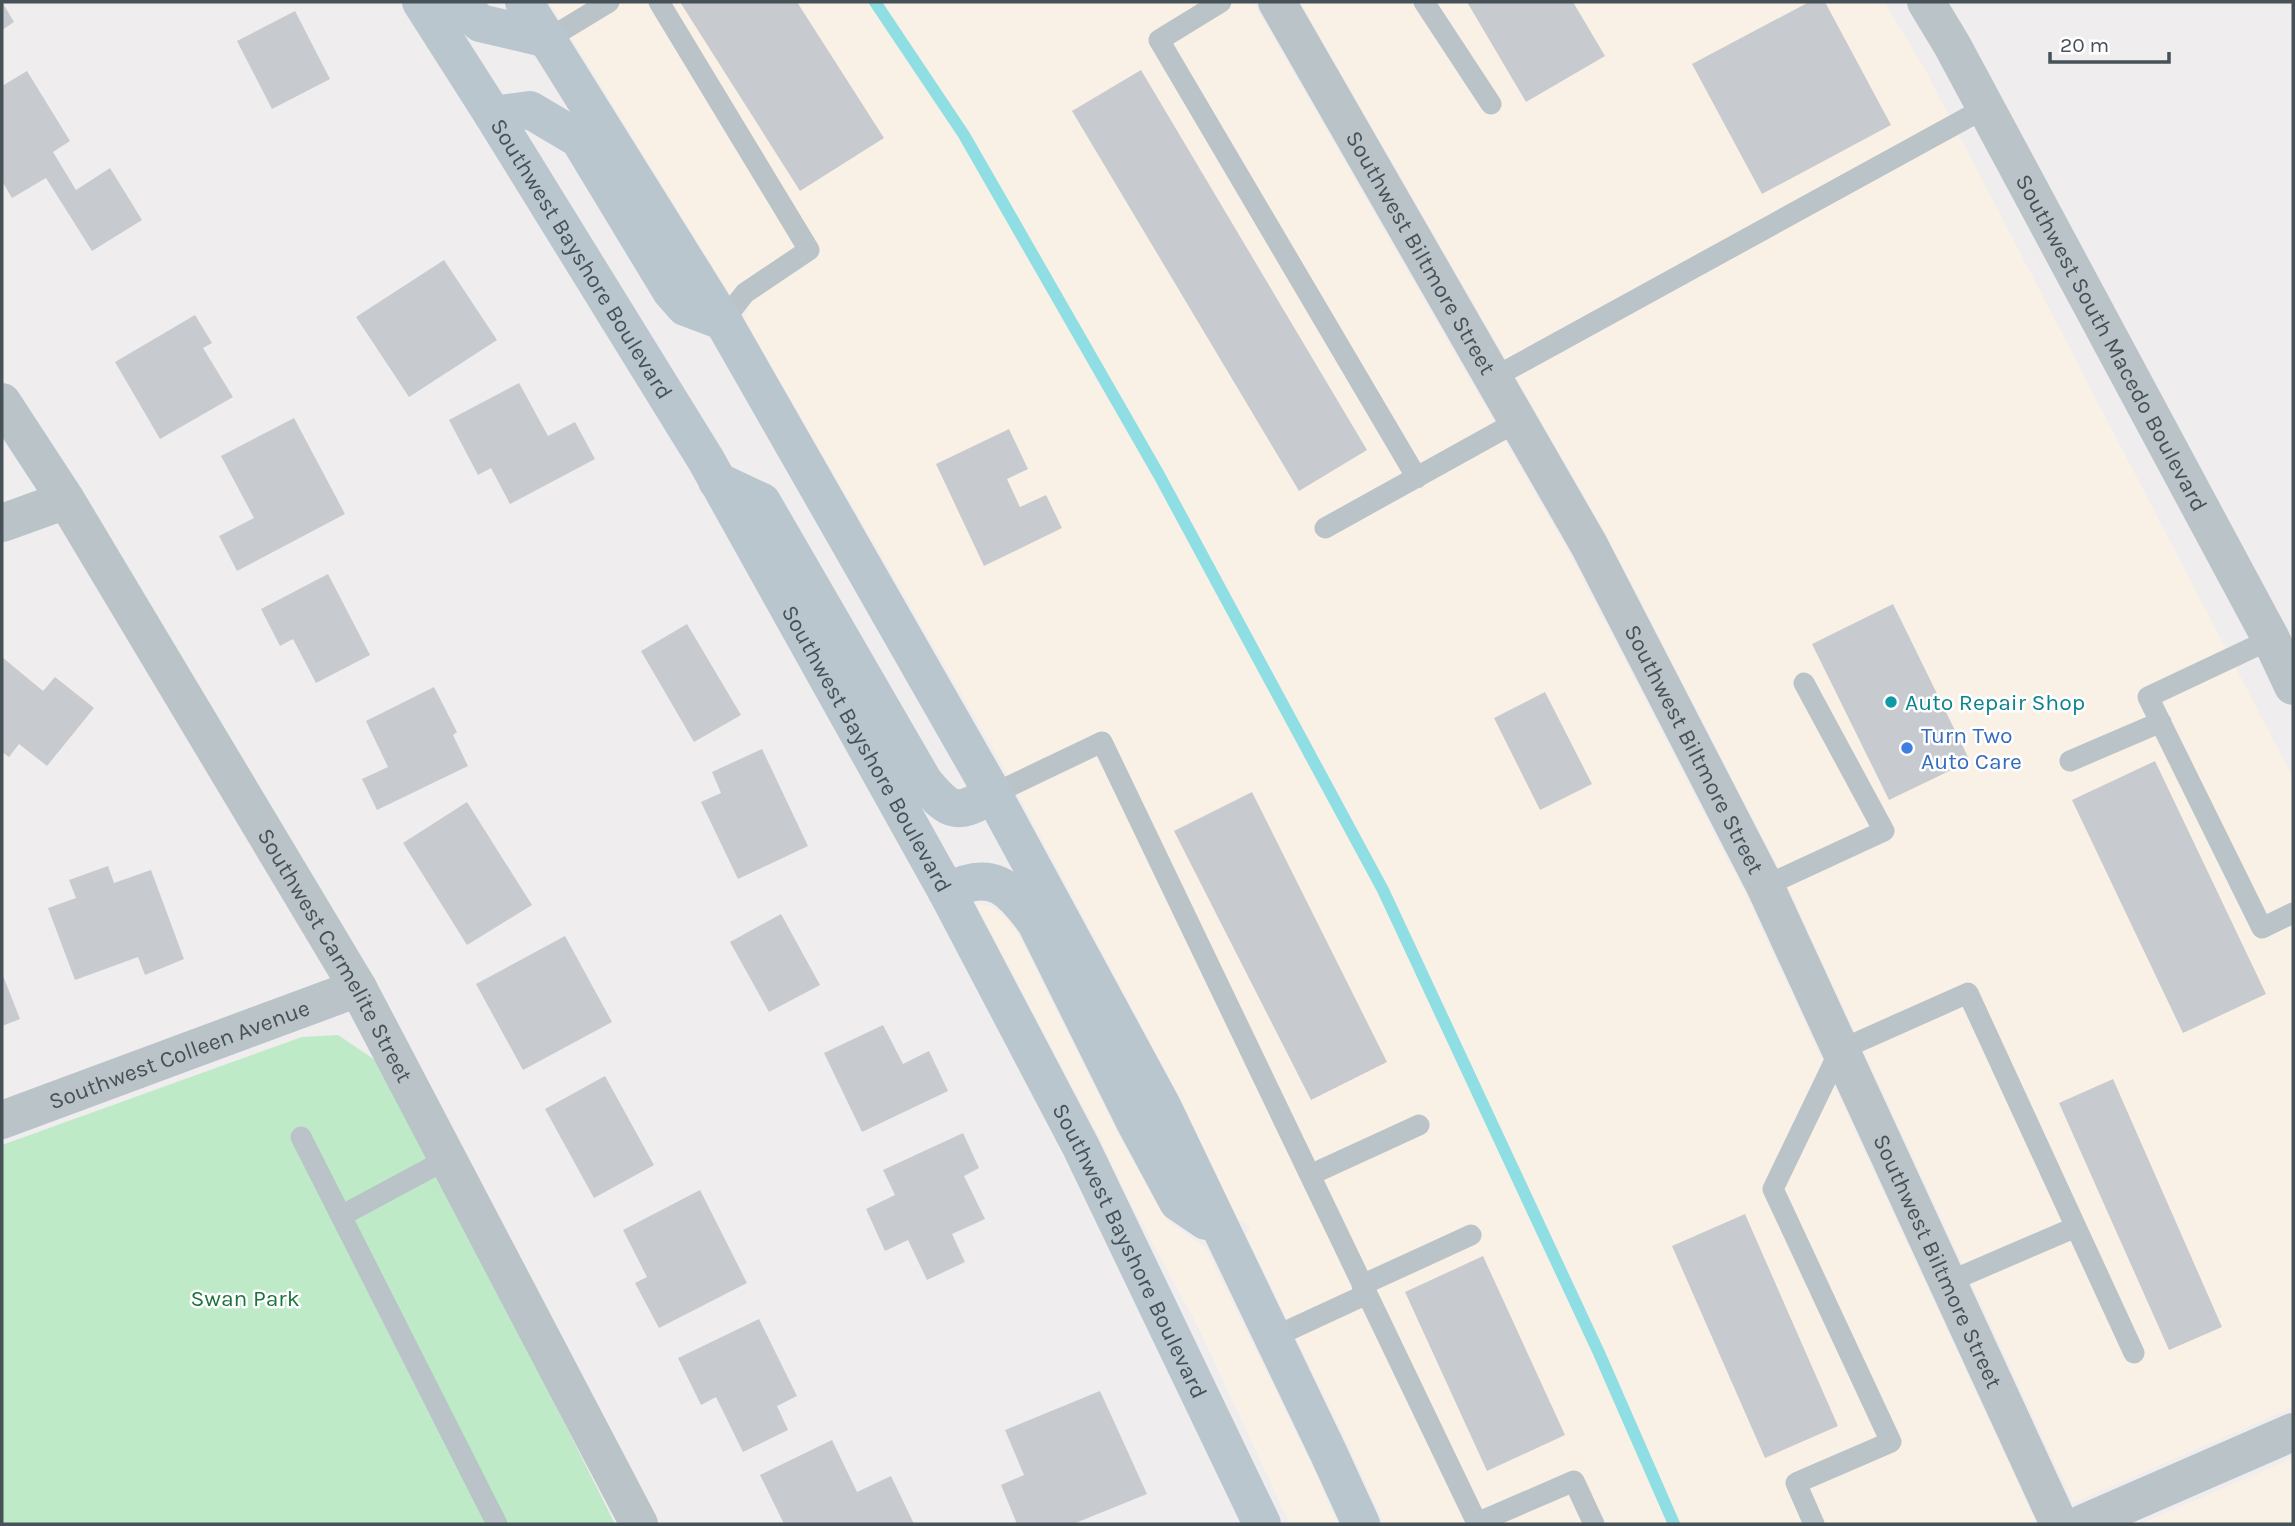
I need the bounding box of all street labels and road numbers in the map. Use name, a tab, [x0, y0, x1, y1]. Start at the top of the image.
street label: Southwest Bayshore Boulevard	[485, 114, 679, 404]
street label: Southwest Biltmore Street	[1340, 126, 1502, 380]
street label: Southwest South Macedo Boulevard	[2010, 169, 2213, 516]
street label: Southwest Bayshore Boulevard	[776, 600, 958, 897]
street label: Southwest Biltmore Street	[1619, 620, 1770, 879]
street label: Southwest Carmelite Street	[252, 823, 419, 1087]
street label: Southwest Colleen Avenue	[45, 994, 313, 1115]
street label: Southwest Bayshore Boulevard	[1047, 1099, 1213, 1403]
street label: Southwest Biltmore Street	[1868, 1130, 2008, 1393]

